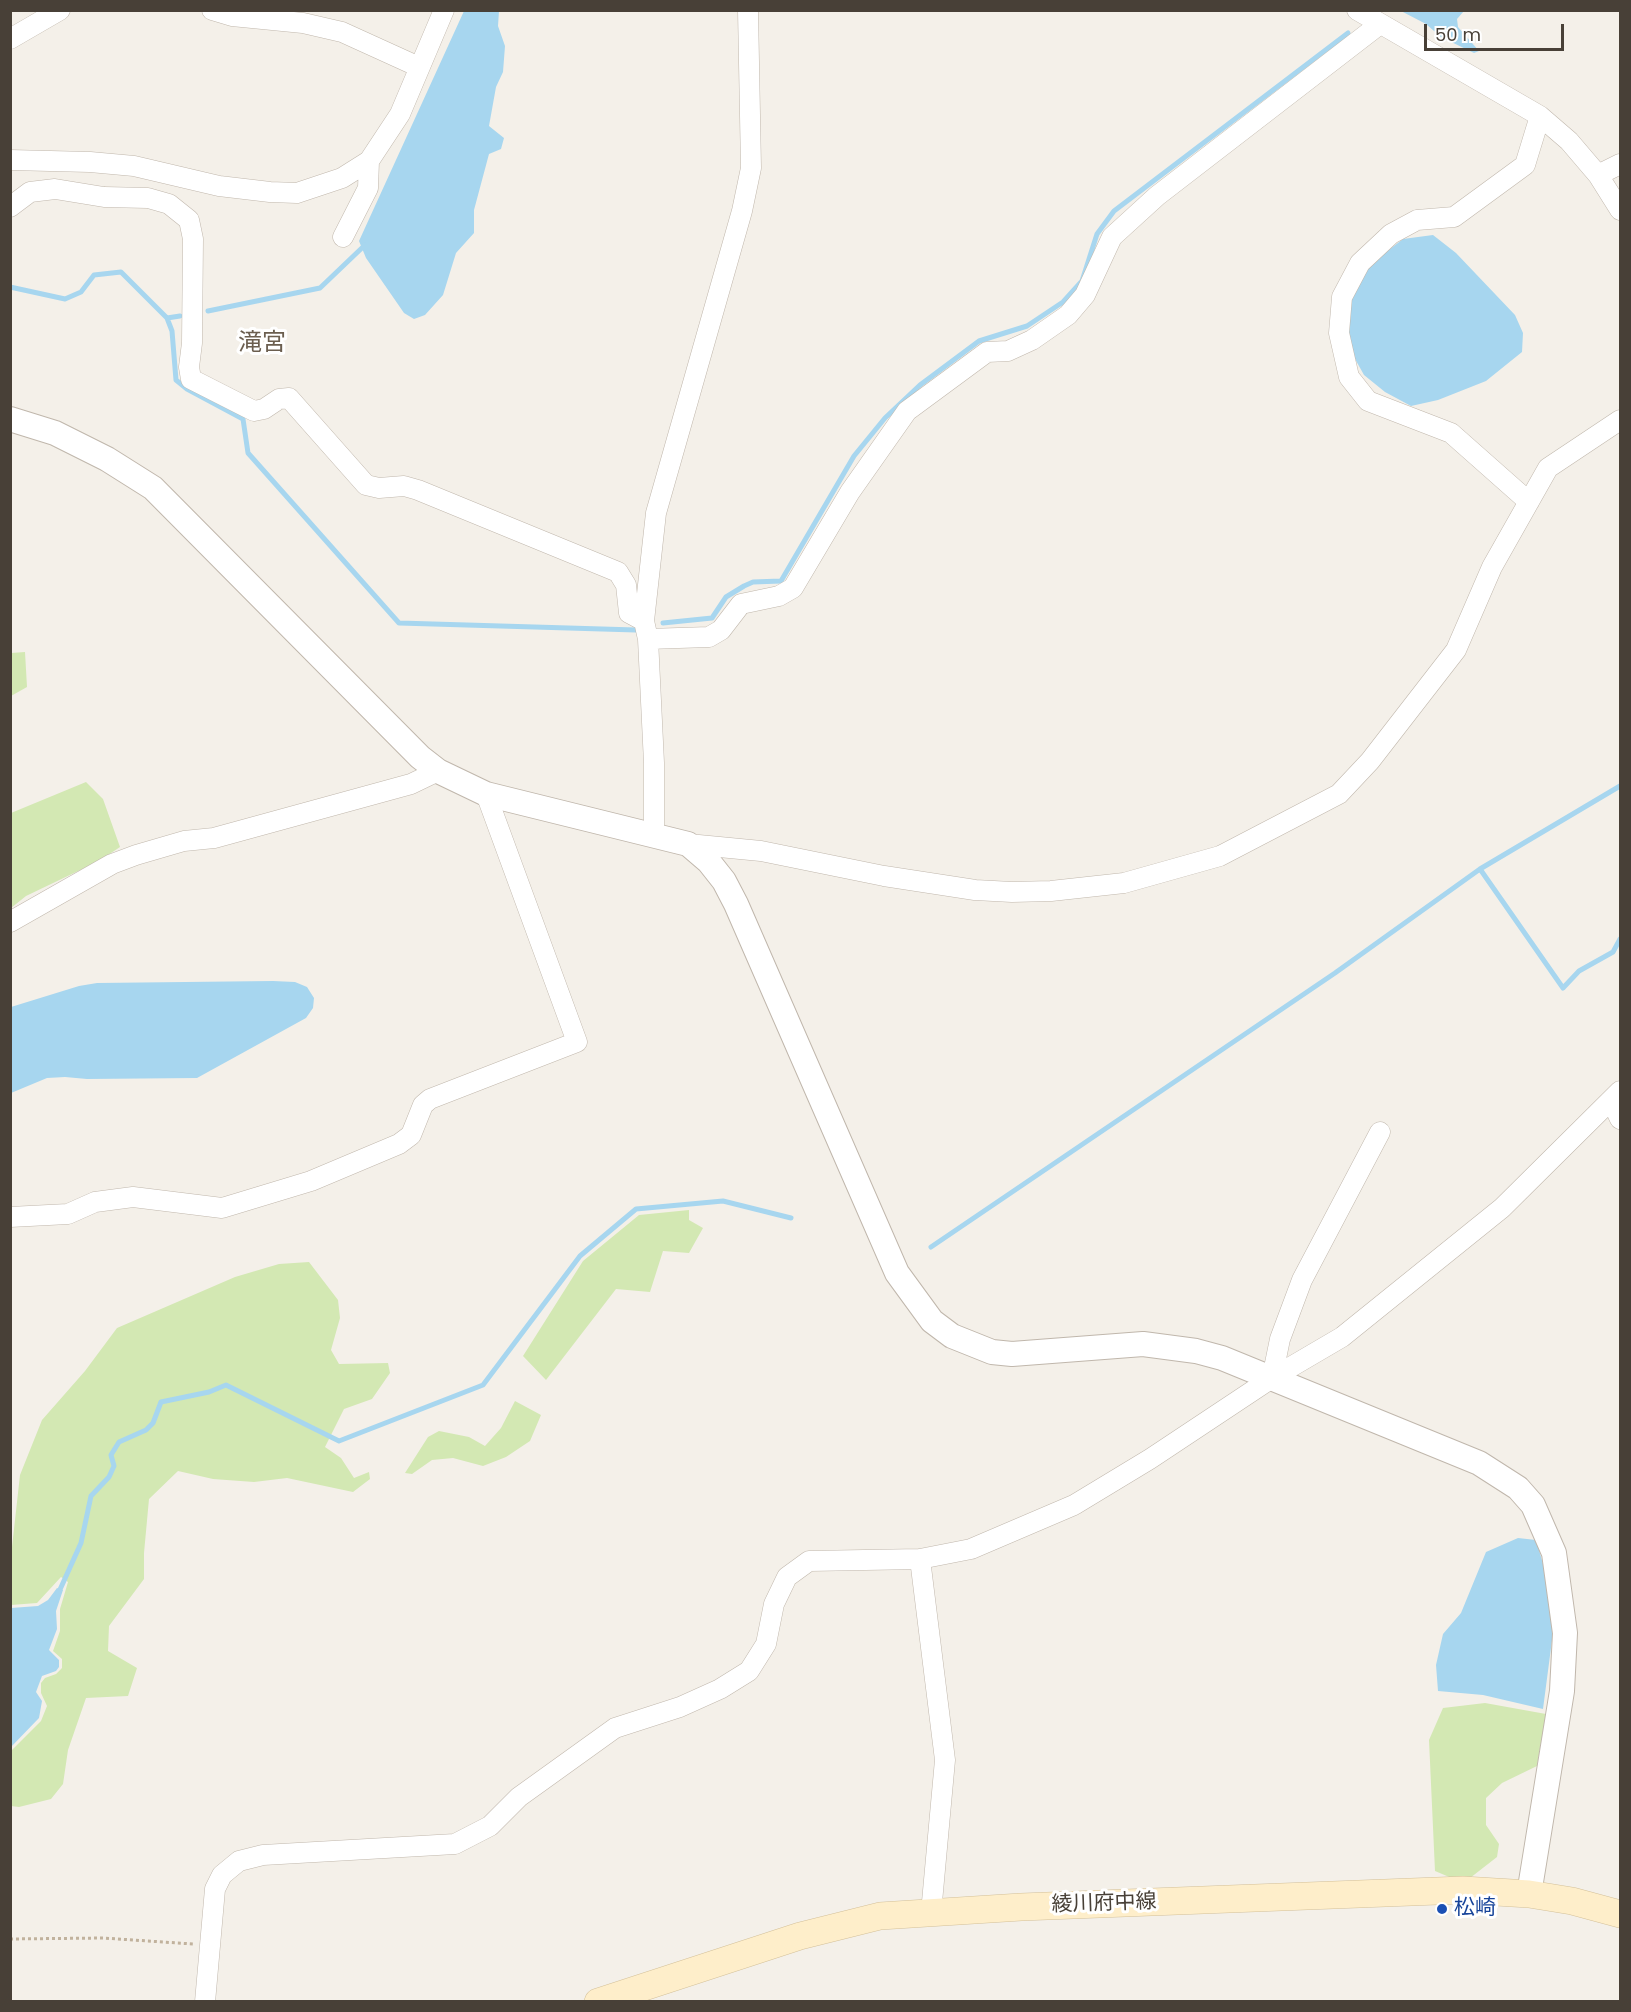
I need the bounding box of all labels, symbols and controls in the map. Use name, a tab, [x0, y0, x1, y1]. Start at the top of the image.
scale bar	[1427, 12, 1566, 50]
text: 50 m	[1435, 22, 1481, 47]
district label: 滝宮	[238, 330, 286, 358]
street label: 綾川府中線	[1051, 1890, 1157, 1918]
place label: 松崎	[1454, 1896, 1496, 1922]
marker: 松崎	[1435, 1902, 1449, 1916]

